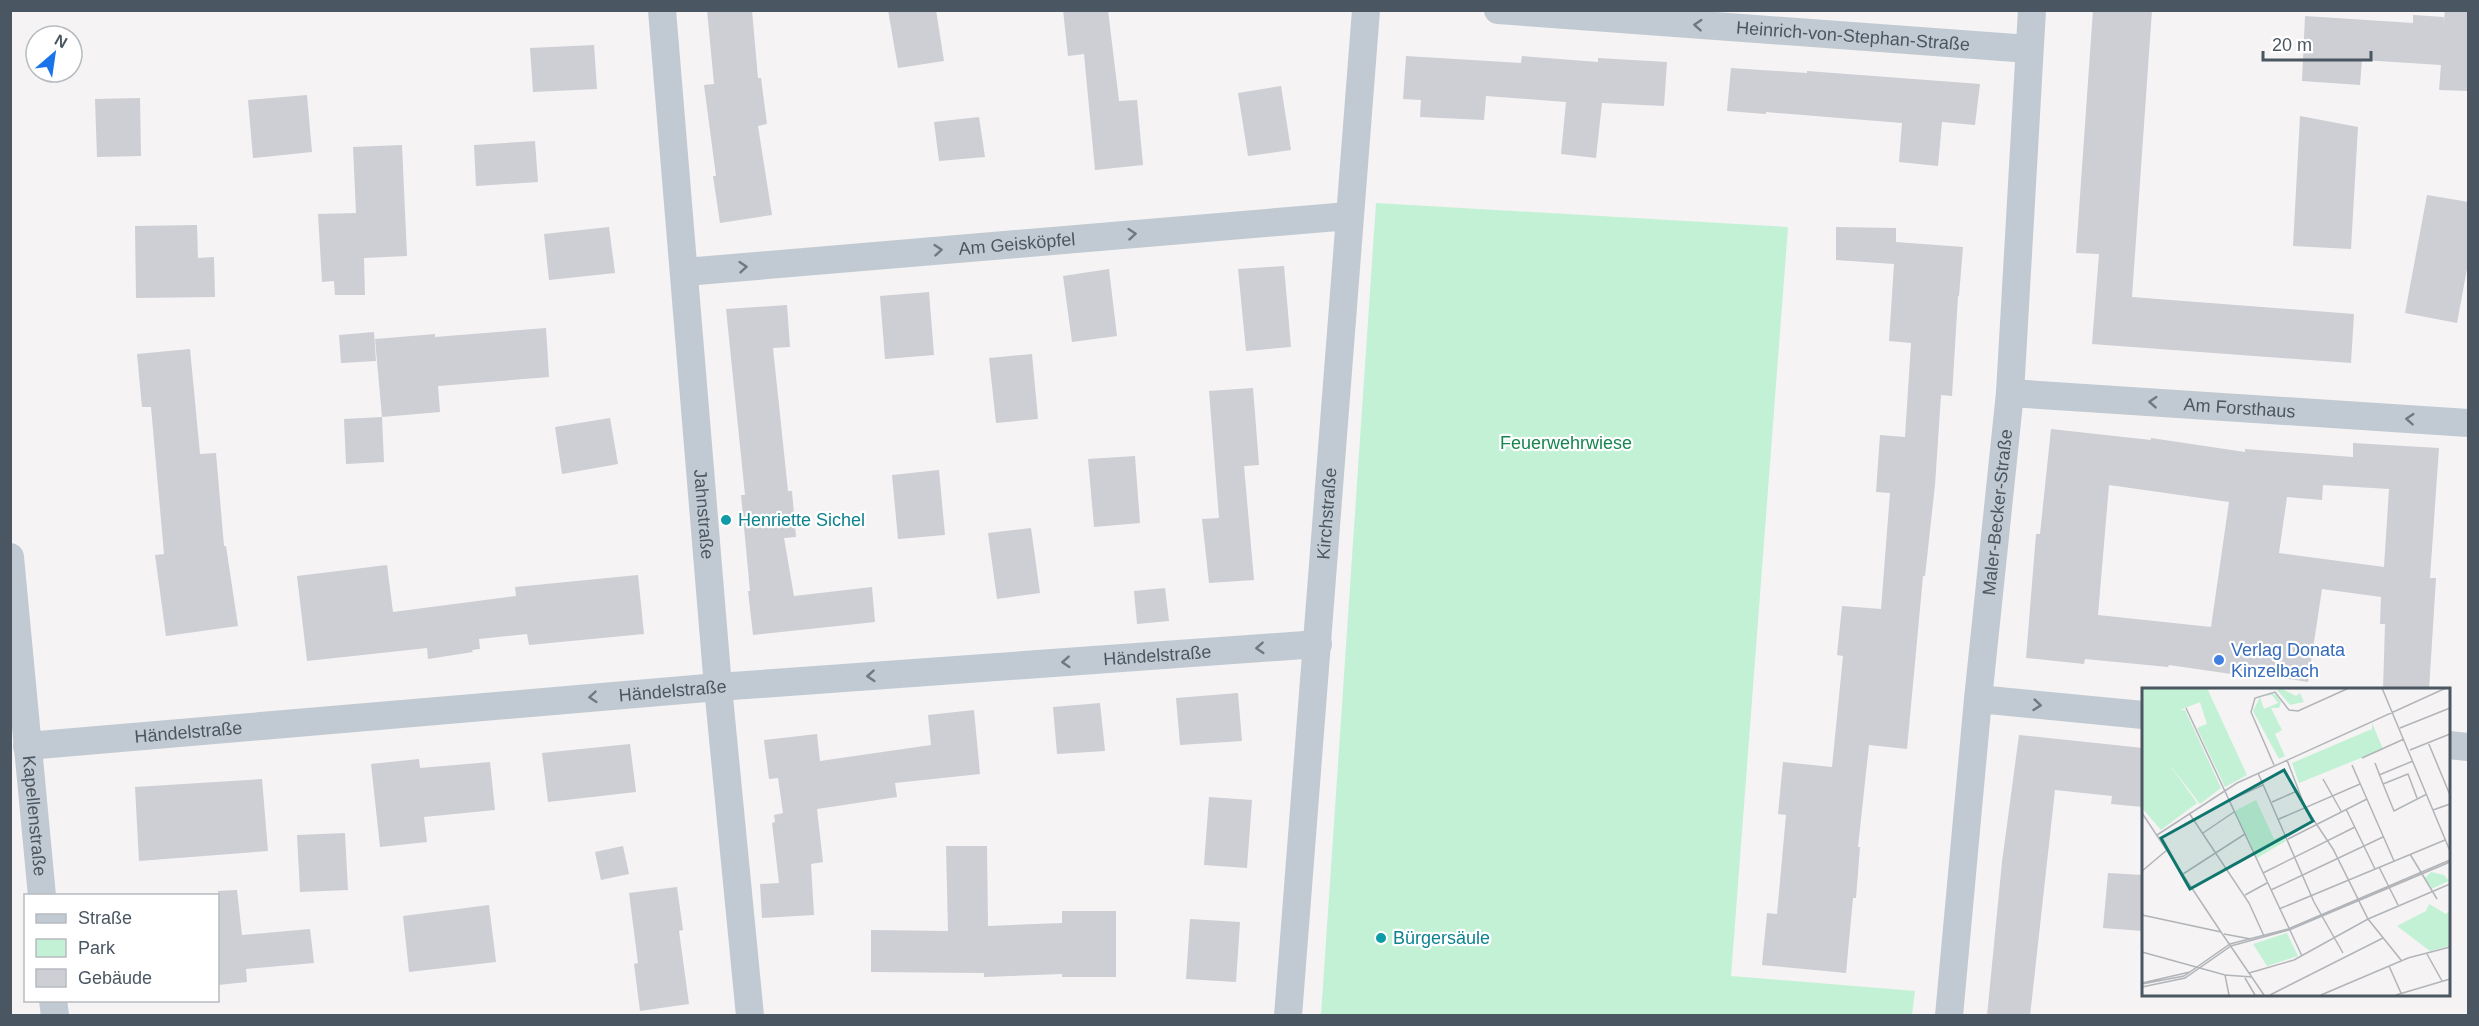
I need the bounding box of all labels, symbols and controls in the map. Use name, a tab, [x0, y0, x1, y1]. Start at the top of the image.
street label: Heinrich-von-Stephan-Straße	[1736, 18, 1971, 55]
one-way arrow	[1694, 19, 1703, 32]
north arrow	[24, 24, 84, 84]
scale bar	[2263, 24, 2371, 62]
text: N	[52, 31, 70, 52]
text: 20 m	[2272, 35, 2312, 55]
one-way arrow	[1127, 228, 1136, 241]
street label: Am Geisköpfel	[958, 229, 1076, 259]
one-way arrow	[933, 244, 942, 257]
one-way arrow	[739, 261, 748, 274]
street label: Am Forsthaus	[2183, 394, 2296, 422]
one-way arrow	[2148, 396, 2157, 409]
one-way arrow	[2406, 412, 2415, 425]
street label: Maler-Becker-Straße	[1979, 428, 2016, 596]
park label: Feuerwehrwiese	[1500, 433, 1632, 453]
street label: Kirchstraße	[1313, 467, 1340, 560]
street label: Jahnstraße	[690, 469, 717, 560]
place label: Henriette Sichel	[738, 510, 865, 530]
marker: Henriette Sichel	[719, 513, 733, 527]
place label: Verlag Donata Kinzelbach	[2231, 640, 2346, 681]
one-way arrow	[1256, 641, 1265, 654]
street label: Händelstraße	[1103, 642, 1212, 669]
marker: Verlag Donata Kinzelbach	[2212, 653, 2226, 667]
one-way arrow	[1061, 655, 1070, 668]
one-way arrow	[867, 669, 876, 682]
street label: Händelstraße	[618, 676, 727, 705]
inset map	[2142, 688, 2449, 996]
one-way arrow	[588, 690, 597, 703]
one-way arrow	[2032, 698, 2041, 711]
street label: Händelstraße	[134, 718, 243, 747]
street label: Kapellenstraße	[19, 755, 50, 877]
legend	[24, 894, 219, 1002]
text: Straße	[78, 908, 132, 928]
place label: Bürgersäule	[1393, 928, 1490, 948]
marker: Bürgersäule	[1374, 931, 1388, 945]
text: Park	[78, 938, 116, 958]
text: Gebäude	[78, 968, 152, 988]

